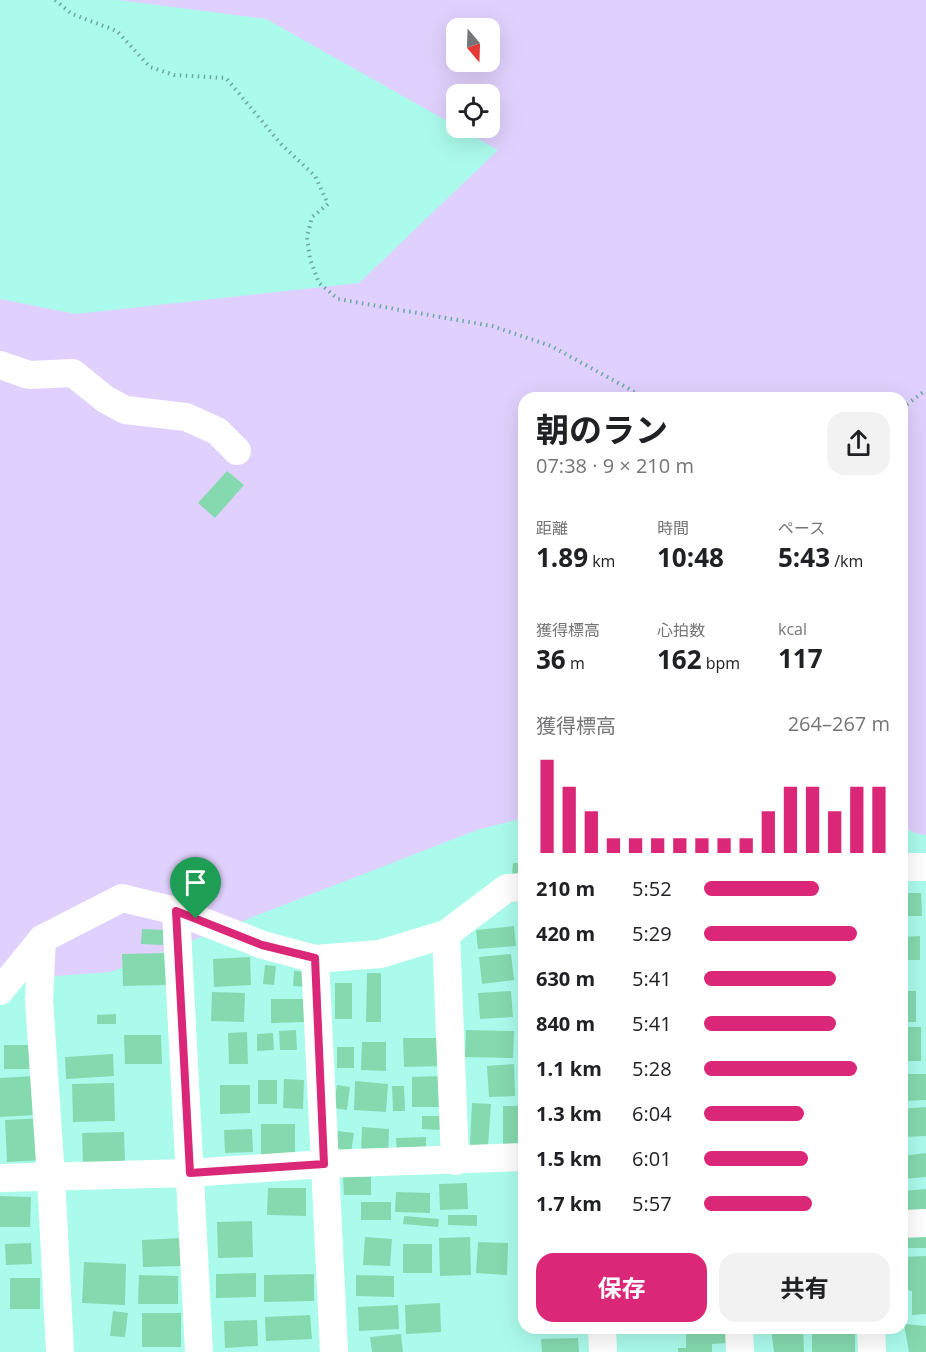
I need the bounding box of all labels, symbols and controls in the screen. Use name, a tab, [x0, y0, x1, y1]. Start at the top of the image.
north arrow	[446, 18, 500, 72]
map controls	[446, 18, 500, 138]
button: locate	[446, 84, 500, 138]
text: 朝のラン	[536, 407, 668, 452]
button: share	[827, 412, 890, 475]
text: 07:38 · 9 × 210 m	[536, 452, 694, 479]
text: 距離	[536, 517, 568, 539]
text: 時間	[657, 517, 689, 539]
text: ペース	[778, 517, 825, 539]
text: 1.89	[536, 539, 588, 575]
text: 10:48	[657, 539, 724, 575]
text: 5:43	[778, 539, 830, 575]
text: km	[588, 550, 615, 572]
text: /km	[830, 550, 863, 572]
text: kcal	[778, 618, 807, 640]
text: 獲得標高	[536, 619, 600, 641]
text: 心拍数	[657, 619, 705, 641]
text: 117	[778, 640, 823, 676]
text: 36	[536, 641, 566, 677]
text: 162	[657, 641, 702, 677]
text: m	[566, 652, 585, 674]
text: bpm	[702, 652, 740, 674]
text: 264–267 m	[788, 710, 890, 737]
text: 獲得標高	[536, 712, 616, 739]
pin	[170, 857, 221, 919]
icon: arrive	[179, 866, 212, 899]
text: 210 m	[536, 875, 595, 902]
text: 5:52	[632, 875, 672, 902]
text: 420 m	[536, 920, 595, 947]
text: 5:29	[632, 920, 672, 947]
text: 630 m	[536, 965, 595, 992]
text: 5:41	[632, 965, 672, 992]
text: 840 m	[536, 1010, 595, 1037]
text: 5:41	[632, 1010, 672, 1037]
text: 1.1 km	[536, 1055, 602, 1082]
text: 5:28	[632, 1055, 672, 1082]
text: 1.3 km	[536, 1100, 602, 1127]
text: 6:04	[632, 1100, 672, 1127]
text: 1.5 km	[536, 1145, 602, 1172]
text: 6:01	[632, 1145, 672, 1172]
text: 1.7 km	[536, 1190, 602, 1217]
text: 5:57	[632, 1190, 672, 1217]
button: 保存	[536, 1253, 707, 1322]
button: 共有	[719, 1253, 890, 1322]

